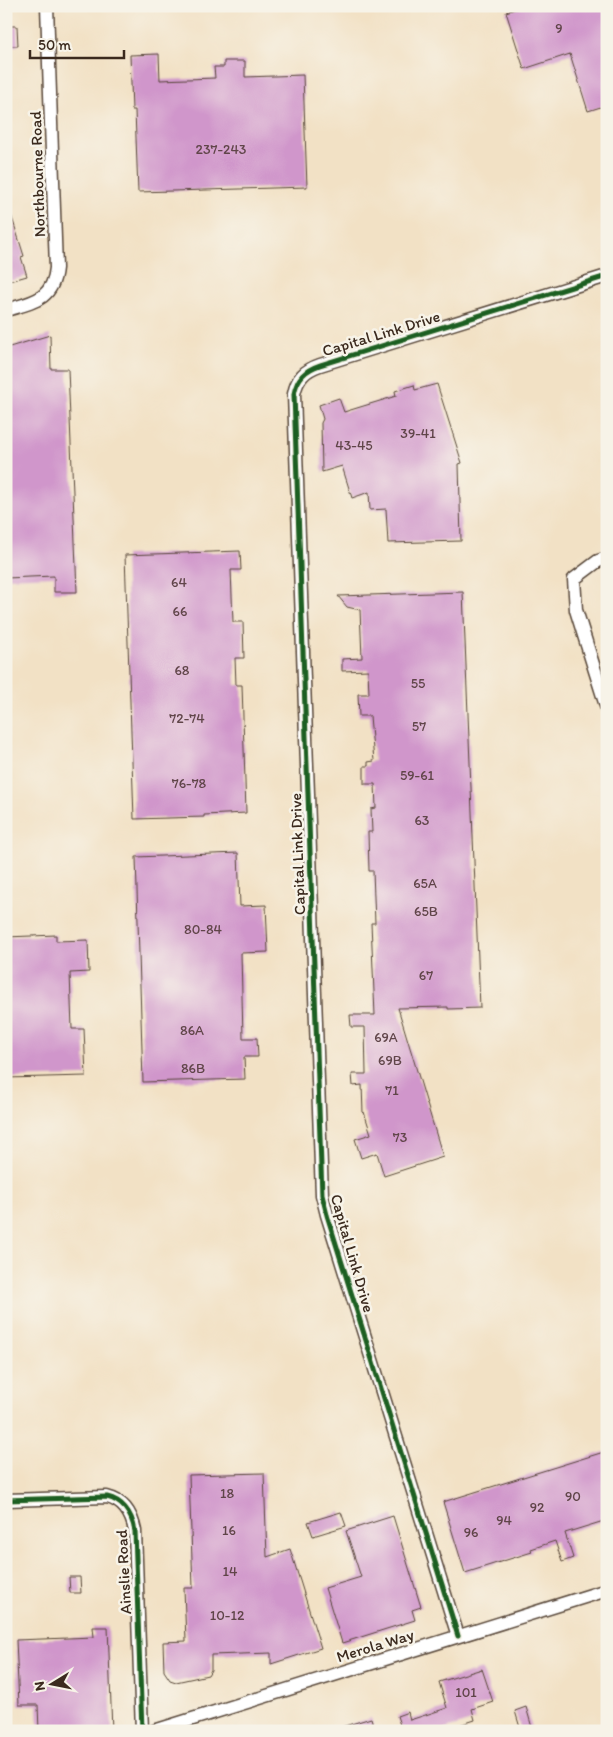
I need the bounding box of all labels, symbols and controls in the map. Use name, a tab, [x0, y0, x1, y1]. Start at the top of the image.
house number: 9	[555, 20, 563, 37]
scale bar	[30, 28, 124, 60]
text: 50 m	[38, 36, 71, 54]
street label: Northbourne Road	[26, 110, 49, 238]
house number: 237-243	[196, 141, 247, 158]
street label: Capital Link Drive	[320, 306, 443, 360]
house number: 39-41	[400, 425, 436, 442]
house number: 43-45	[335, 437, 373, 454]
house number: 64	[171, 574, 187, 591]
house number: 66	[173, 603, 187, 620]
house number: 68	[174, 662, 190, 679]
house number: 55	[411, 675, 425, 692]
house number: 72-74	[169, 710, 205, 727]
house number: 57	[412, 718, 426, 735]
house number: 59-61	[400, 767, 435, 784]
house number: 76-78	[172, 775, 207, 792]
street label: Capital Link Drive	[286, 792, 309, 915]
house number: 63	[414, 812, 430, 829]
house number: 65A	[413, 875, 437, 892]
house number: 65B	[414, 903, 438, 920]
house number: 80-84	[184, 921, 223, 938]
house number: 67	[419, 967, 433, 984]
house number: 86A	[180, 1022, 204, 1039]
house number: 69A	[374, 1029, 398, 1046]
house number: 69B	[378, 1052, 402, 1069]
house number: 86B	[181, 1060, 205, 1077]
house number: 71	[385, 1082, 399, 1099]
house number: 73	[393, 1129, 408, 1146]
street label: Capital Link Drive	[327, 1192, 379, 1315]
house number: 18	[220, 1485, 234, 1502]
house number: 90	[565, 1488, 581, 1505]
house number: 92	[530, 1499, 545, 1516]
house number: 94	[496, 1512, 512, 1529]
house number: 16	[222, 1522, 236, 1539]
house number: 96	[464, 1524, 478, 1541]
street label: Ainslie Road	[112, 1529, 135, 1615]
house number: 14	[223, 1563, 238, 1580]
house number: 10-12	[210, 1607, 245, 1624]
street label: Merola Way	[334, 1625, 417, 1666]
north arrow	[28, 1660, 78, 1710]
text: N	[30, 1680, 49, 1692]
house number: 101	[455, 1684, 477, 1701]

